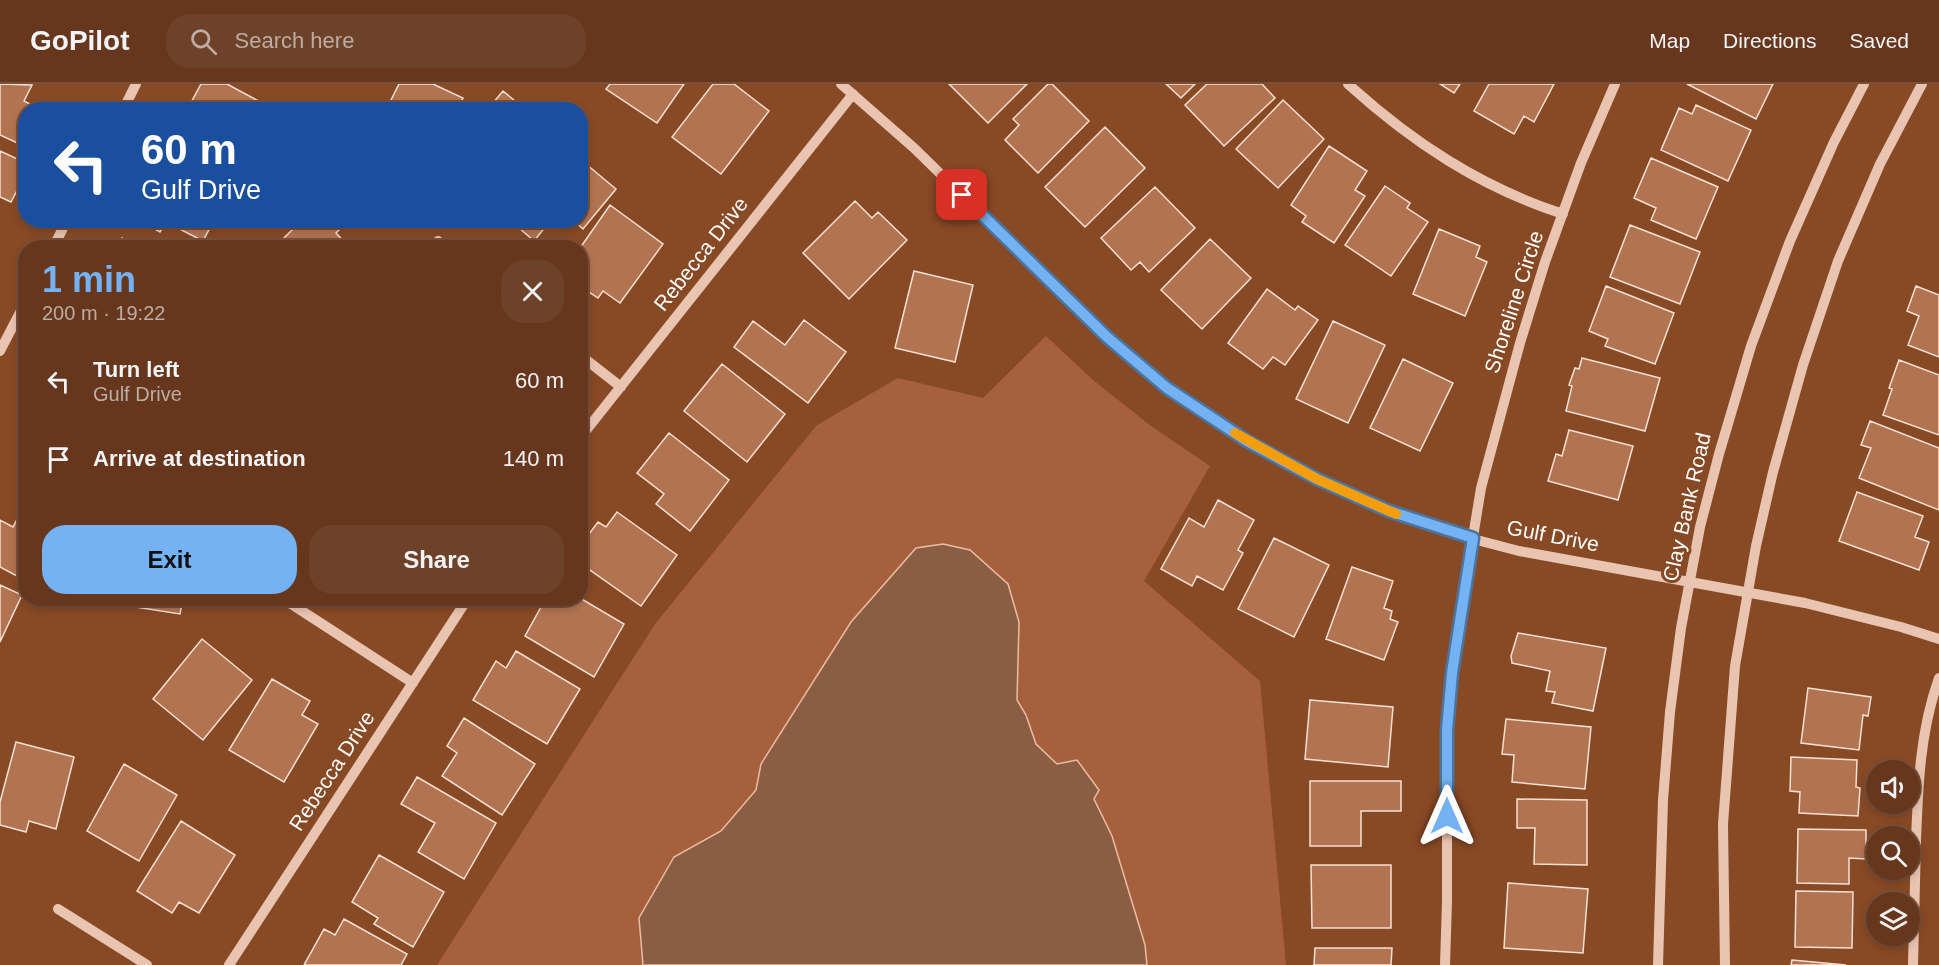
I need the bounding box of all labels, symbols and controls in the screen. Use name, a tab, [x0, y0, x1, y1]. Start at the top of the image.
search box	[166, 14, 586, 68]
text: GoPilot	[30, 25, 130, 56]
icon: search	[187, 25, 220, 58]
text: Search here	[235, 28, 354, 53]
text: Map	[1649, 29, 1690, 52]
text: Directions	[1723, 29, 1816, 52]
text: Saved	[1849, 29, 1909, 52]
icon: left	[42, 126, 120, 204]
text: 60 m	[141, 126, 237, 173]
pin	[936, 169, 987, 220]
text: Gulf Drive	[141, 175, 261, 205]
icon: arrive	[945, 178, 978, 211]
street label: Rebecca Drive	[649, 192, 752, 315]
street label: Shoreline Circle	[1480, 228, 1547, 376]
text: 1 min	[42, 259, 136, 300]
button: close	[501, 260, 564, 323]
text: 200 m · 19:22	[42, 302, 165, 324]
text: Turn left	[93, 357, 179, 382]
icon: left	[42, 365, 75, 398]
text: 60 m	[515, 368, 564, 393]
text: Gulf Drive	[93, 383, 182, 405]
street label: Clay Bank Road	[1658, 430, 1715, 583]
icon: arrive	[42, 443, 75, 476]
text: Arrive at destination	[93, 446, 306, 471]
text: 140 m	[503, 446, 564, 471]
street label: Gulf Drive	[1505, 515, 1601, 556]
button: Exit	[42, 525, 297, 594]
button: Share	[309, 525, 564, 594]
street label: Rebecca Drive	[284, 707, 379, 835]
map controls	[1866, 760, 1920, 946]
button: sound	[1866, 760, 1920, 814]
position arrow	[1415, 784, 1479, 848]
button: search	[1866, 826, 1920, 880]
button: layers	[1866, 892, 1920, 946]

